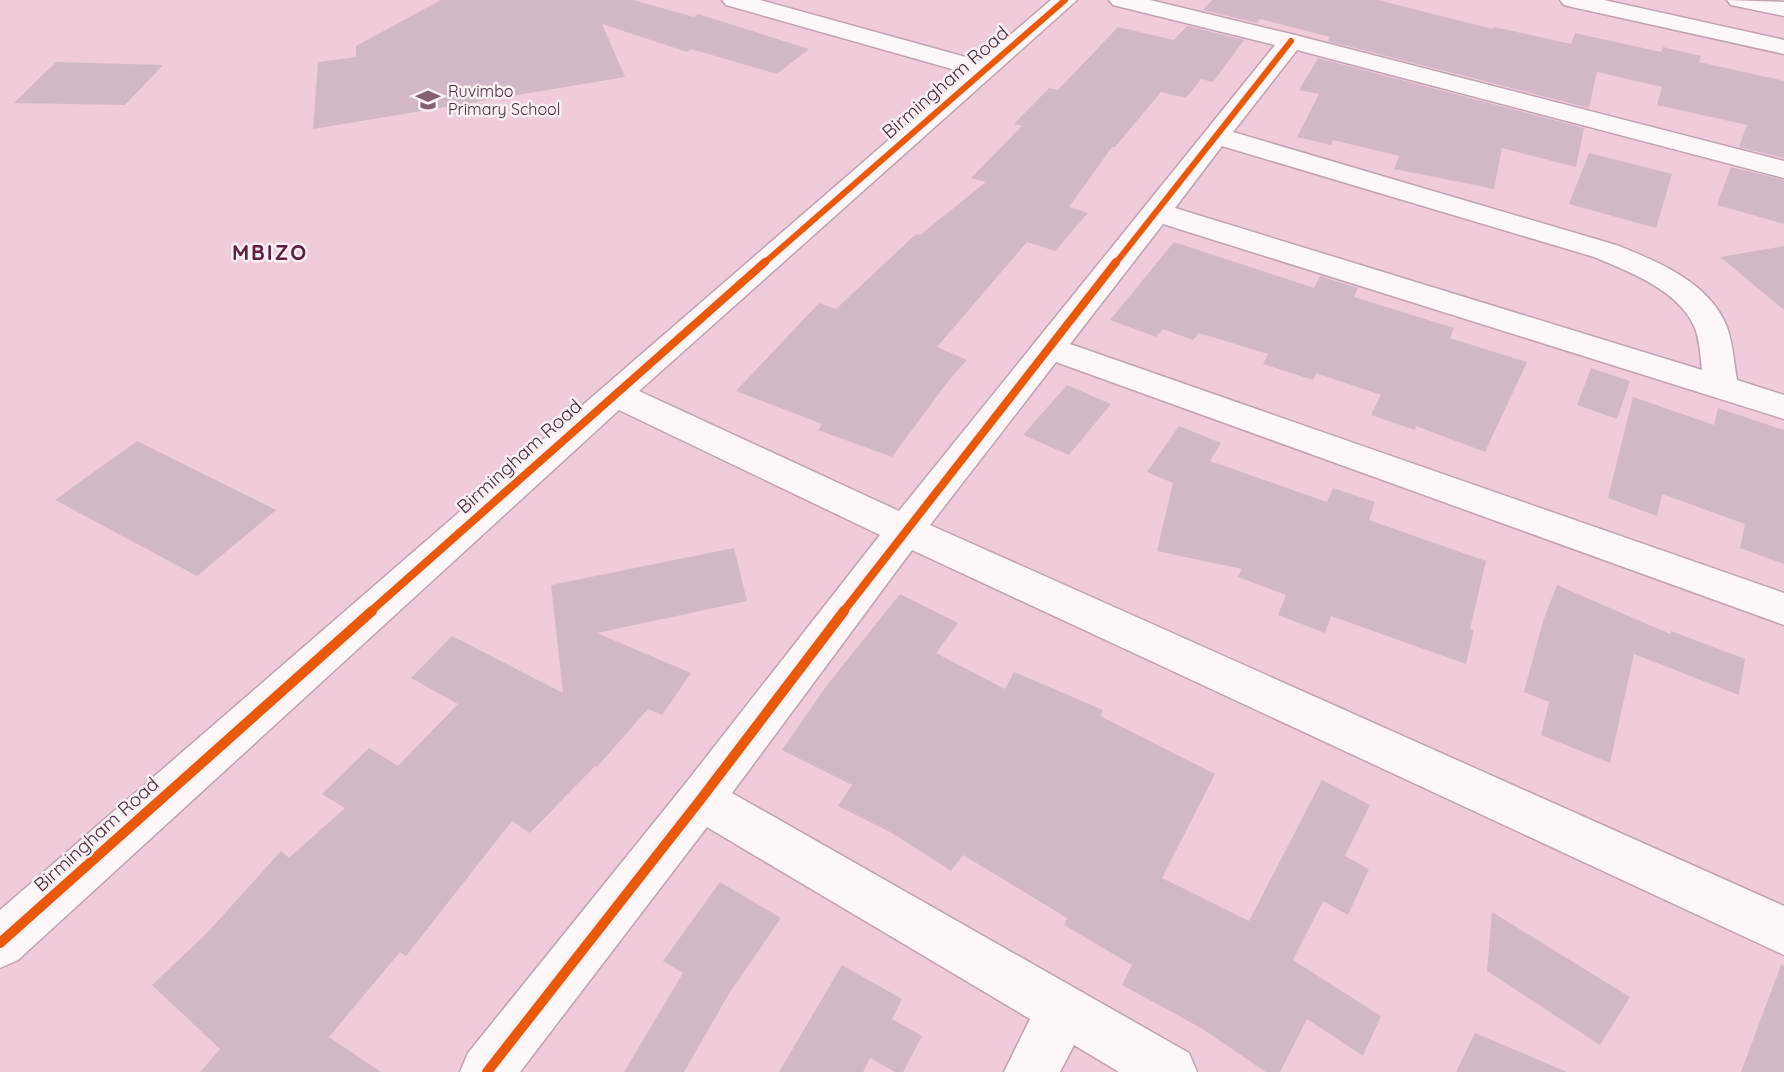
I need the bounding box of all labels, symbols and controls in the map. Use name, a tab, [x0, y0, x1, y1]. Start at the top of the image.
street label: Birmingham Road	[877, 20, 1013, 144]
place label: Ruvimbo Primary School	[448, 81, 560, 119]
school or university icon: Ruvimbo Primary School	[414, 86, 442, 114]
district label: MBIZO	[232, 239, 308, 265]
street label: Birmingham Road	[452, 394, 586, 518]
street label: Birmingham Road	[29, 772, 163, 896]

